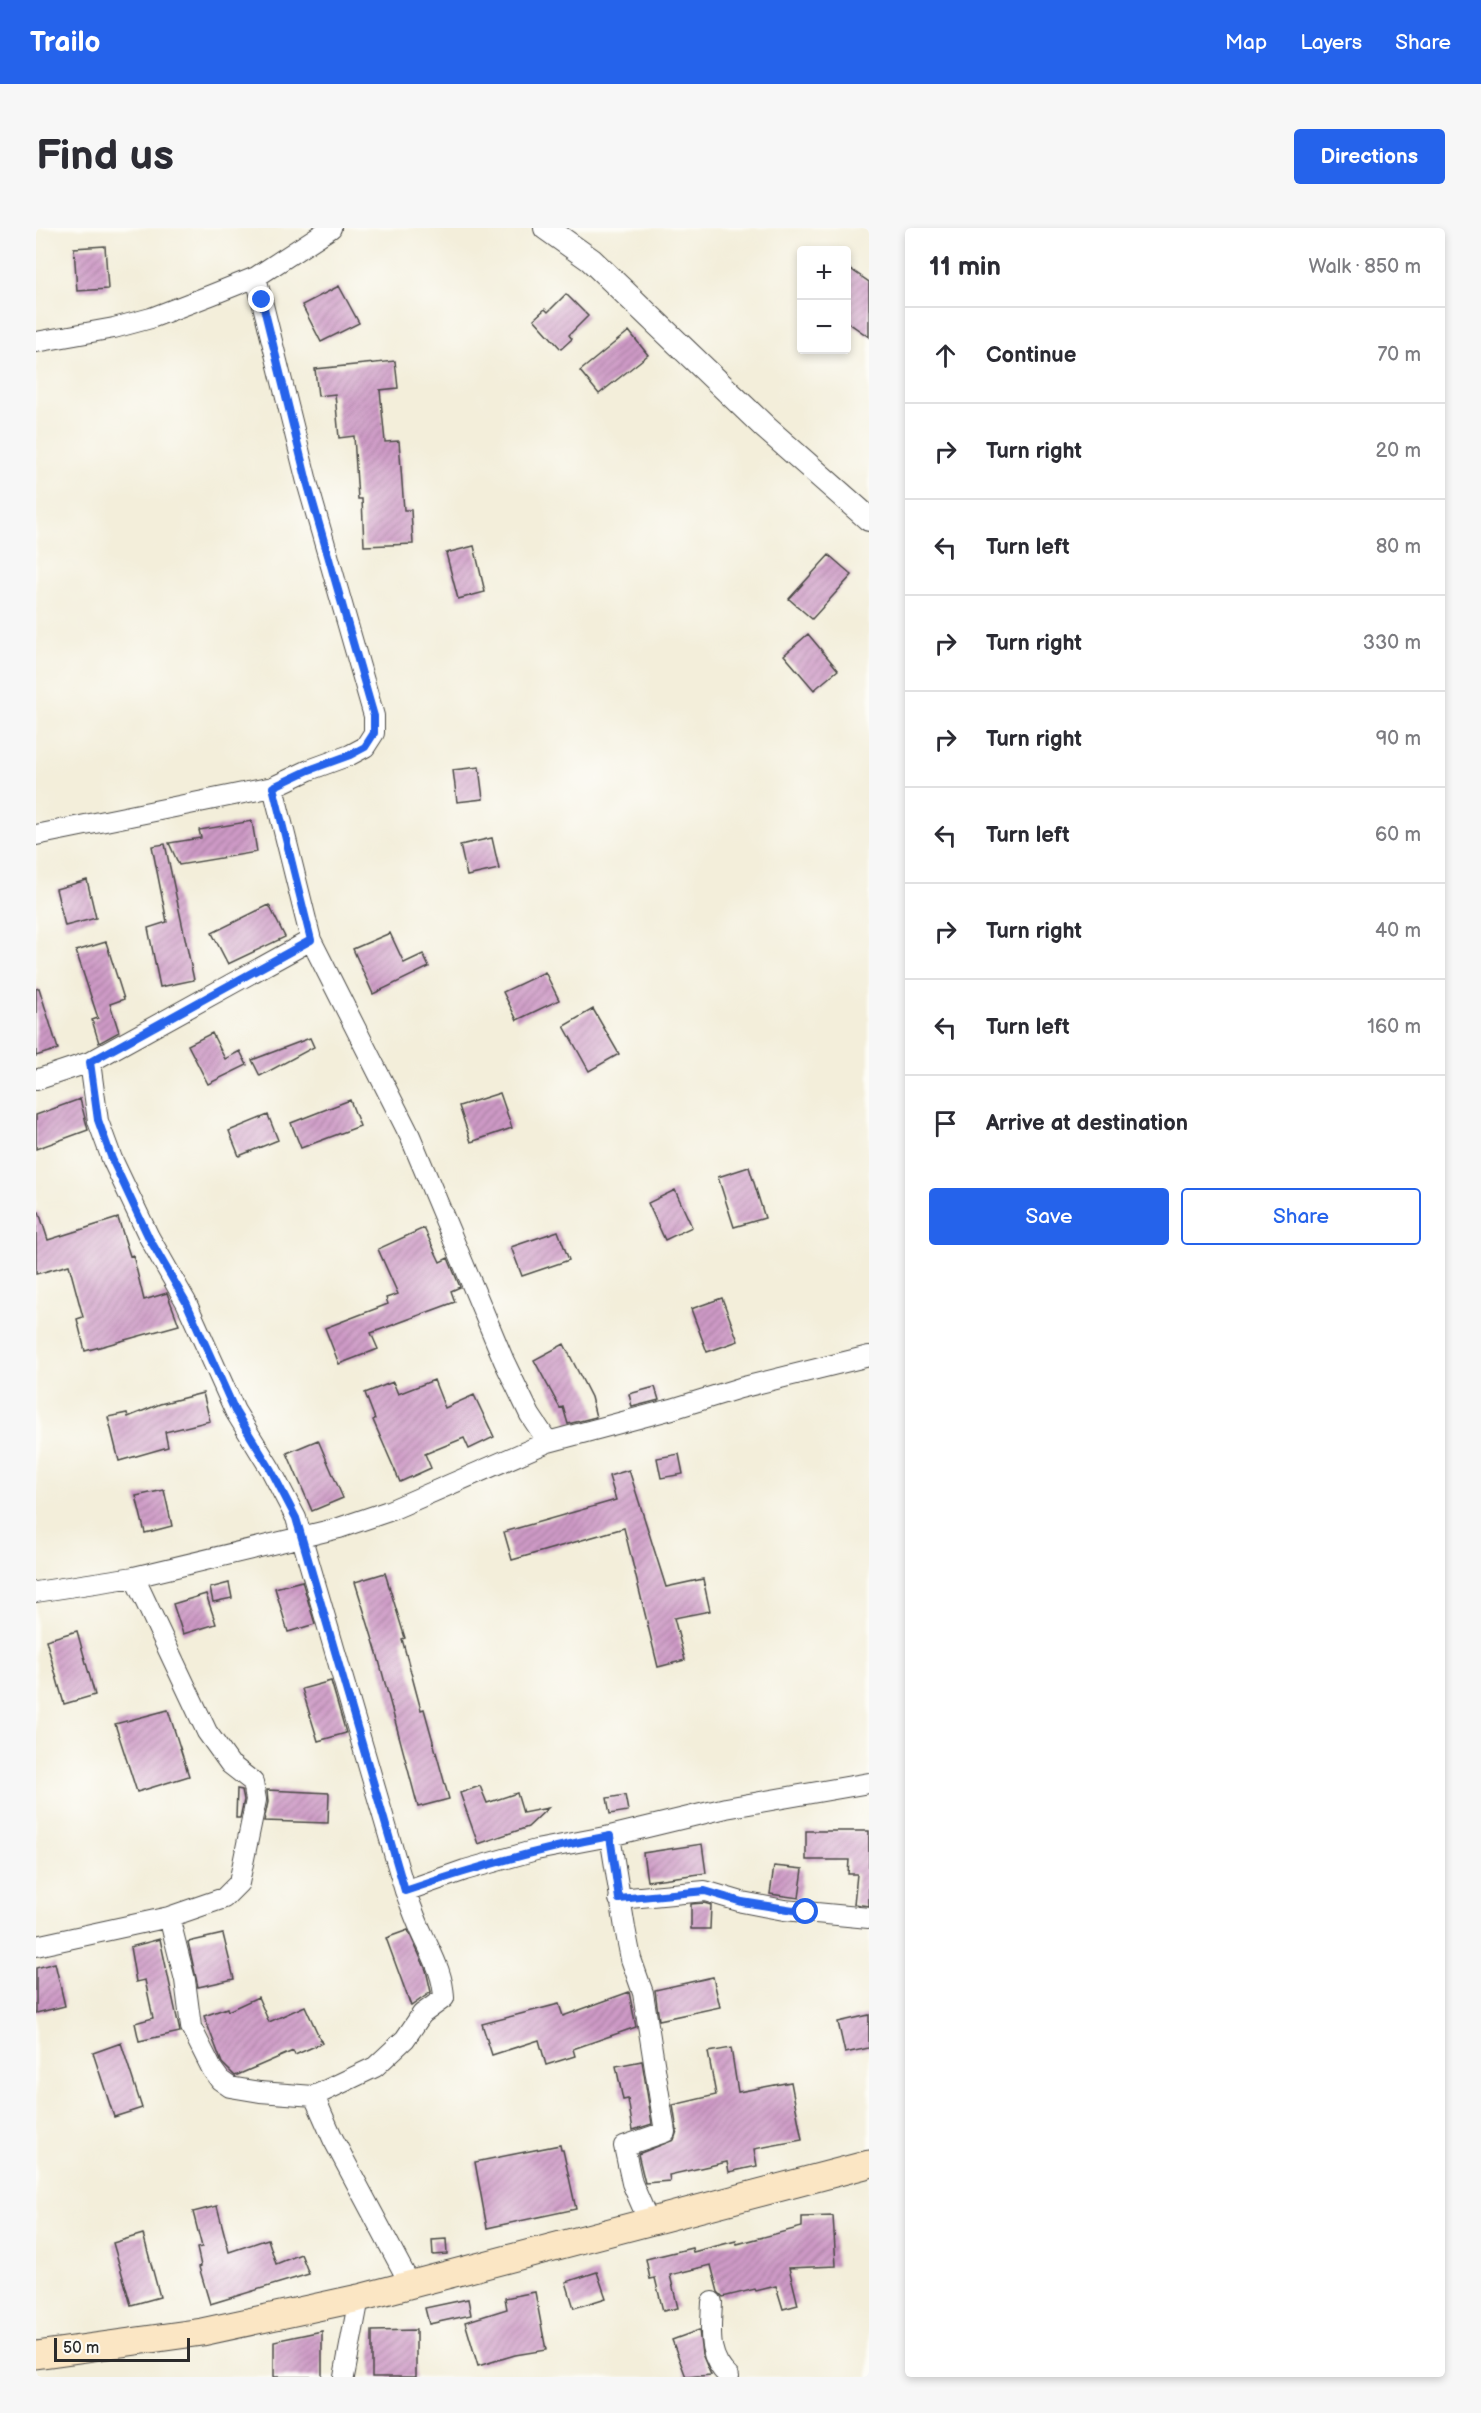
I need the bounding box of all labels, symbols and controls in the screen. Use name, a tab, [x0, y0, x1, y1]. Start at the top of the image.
text: Trailo	[30, 26, 101, 59]
text: Map	[1225, 30, 1267, 55]
text: Layers	[1300, 30, 1362, 55]
text: Share	[1395, 30, 1451, 55]
button: Directions	[1294, 129, 1445, 184]
text: Find us	[36, 131, 174, 182]
map controls	[797, 246, 851, 354]
button: +	[797, 246, 851, 300]
text: 11 min	[929, 252, 1001, 283]
text: Walk · 850 m	[1308, 255, 1421, 279]
route end	[248, 286, 274, 312]
button: −	[797, 300, 851, 354]
icon: ahead	[929, 339, 962, 372]
text: Continue	[986, 342, 1076, 369]
text: 70 m	[1377, 343, 1421, 367]
icon: right	[929, 435, 962, 468]
text: Turn right	[986, 438, 1082, 465]
text: 20 m	[1376, 439, 1421, 463]
icon: left	[929, 531, 962, 564]
text: Turn left	[986, 534, 1070, 561]
text: 80 m	[1376, 535, 1421, 559]
icon: right	[929, 627, 962, 660]
text: Turn right	[986, 630, 1082, 657]
text: 330 m	[1363, 631, 1421, 655]
icon: right	[929, 723, 962, 756]
text: Turn right	[986, 726, 1082, 753]
text: 90 m	[1376, 727, 1421, 751]
icon: left	[929, 819, 962, 852]
text: Turn left	[986, 822, 1070, 849]
text: 60 m	[1375, 823, 1421, 847]
icon: right	[929, 915, 962, 948]
text: Turn right	[986, 918, 1082, 945]
text: 40 m	[1375, 919, 1421, 943]
icon: left	[929, 1011, 962, 1044]
text: Turn left	[986, 1014, 1070, 1041]
text: 160 m	[1367, 1015, 1421, 1039]
icon: arrive	[929, 1107, 962, 1140]
text: Arrive at destination	[986, 1110, 1188, 1137]
button: Save	[929, 1188, 1169, 1245]
button: Share	[1181, 1188, 1421, 1245]
route start	[792, 1898, 818, 1924]
scale bar	[54, 2335, 190, 2362]
text: 50 m	[63, 2339, 99, 2358]

